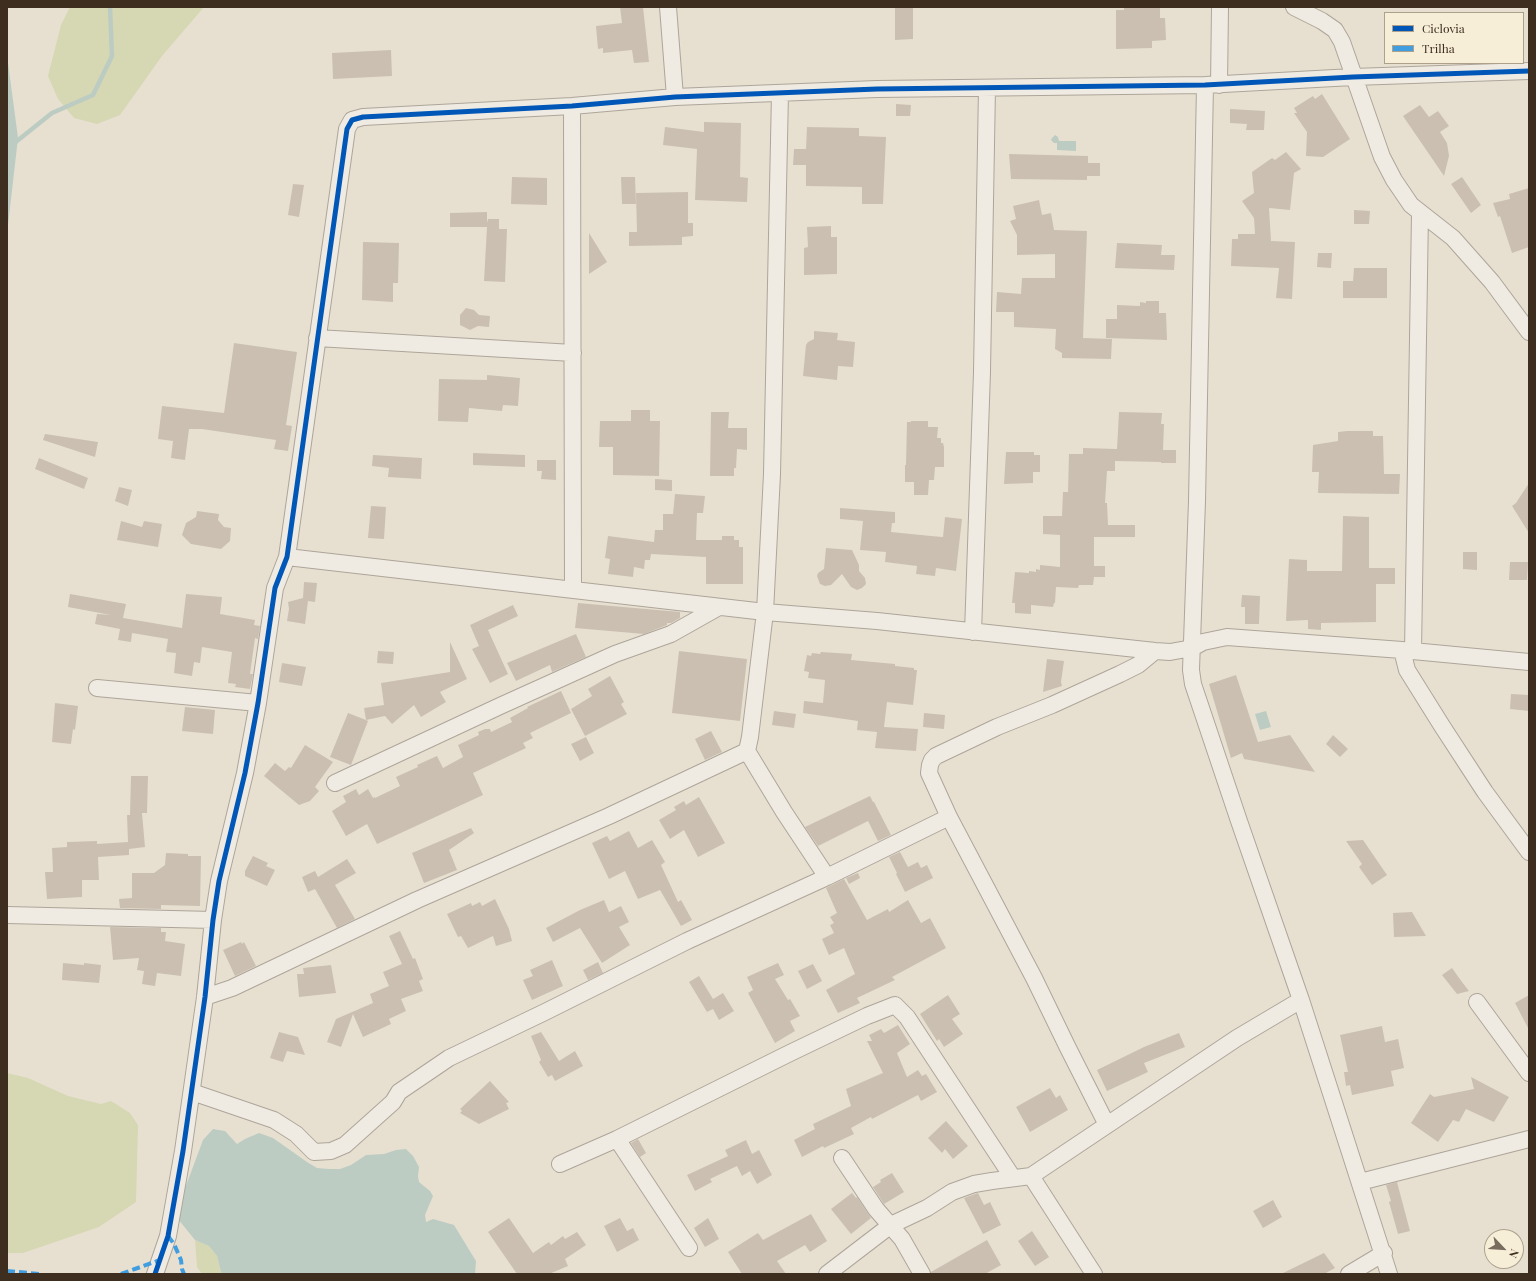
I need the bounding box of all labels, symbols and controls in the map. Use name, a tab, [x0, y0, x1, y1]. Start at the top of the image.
legend	[1384, 12, 1524, 64]
text: Ciclovia	[1422, 20, 1465, 36]
text: Trilha	[1422, 40, 1455, 56]
north arrow	[1484, 1229, 1524, 1269]
text: N	[1506, 1247, 1523, 1261]

